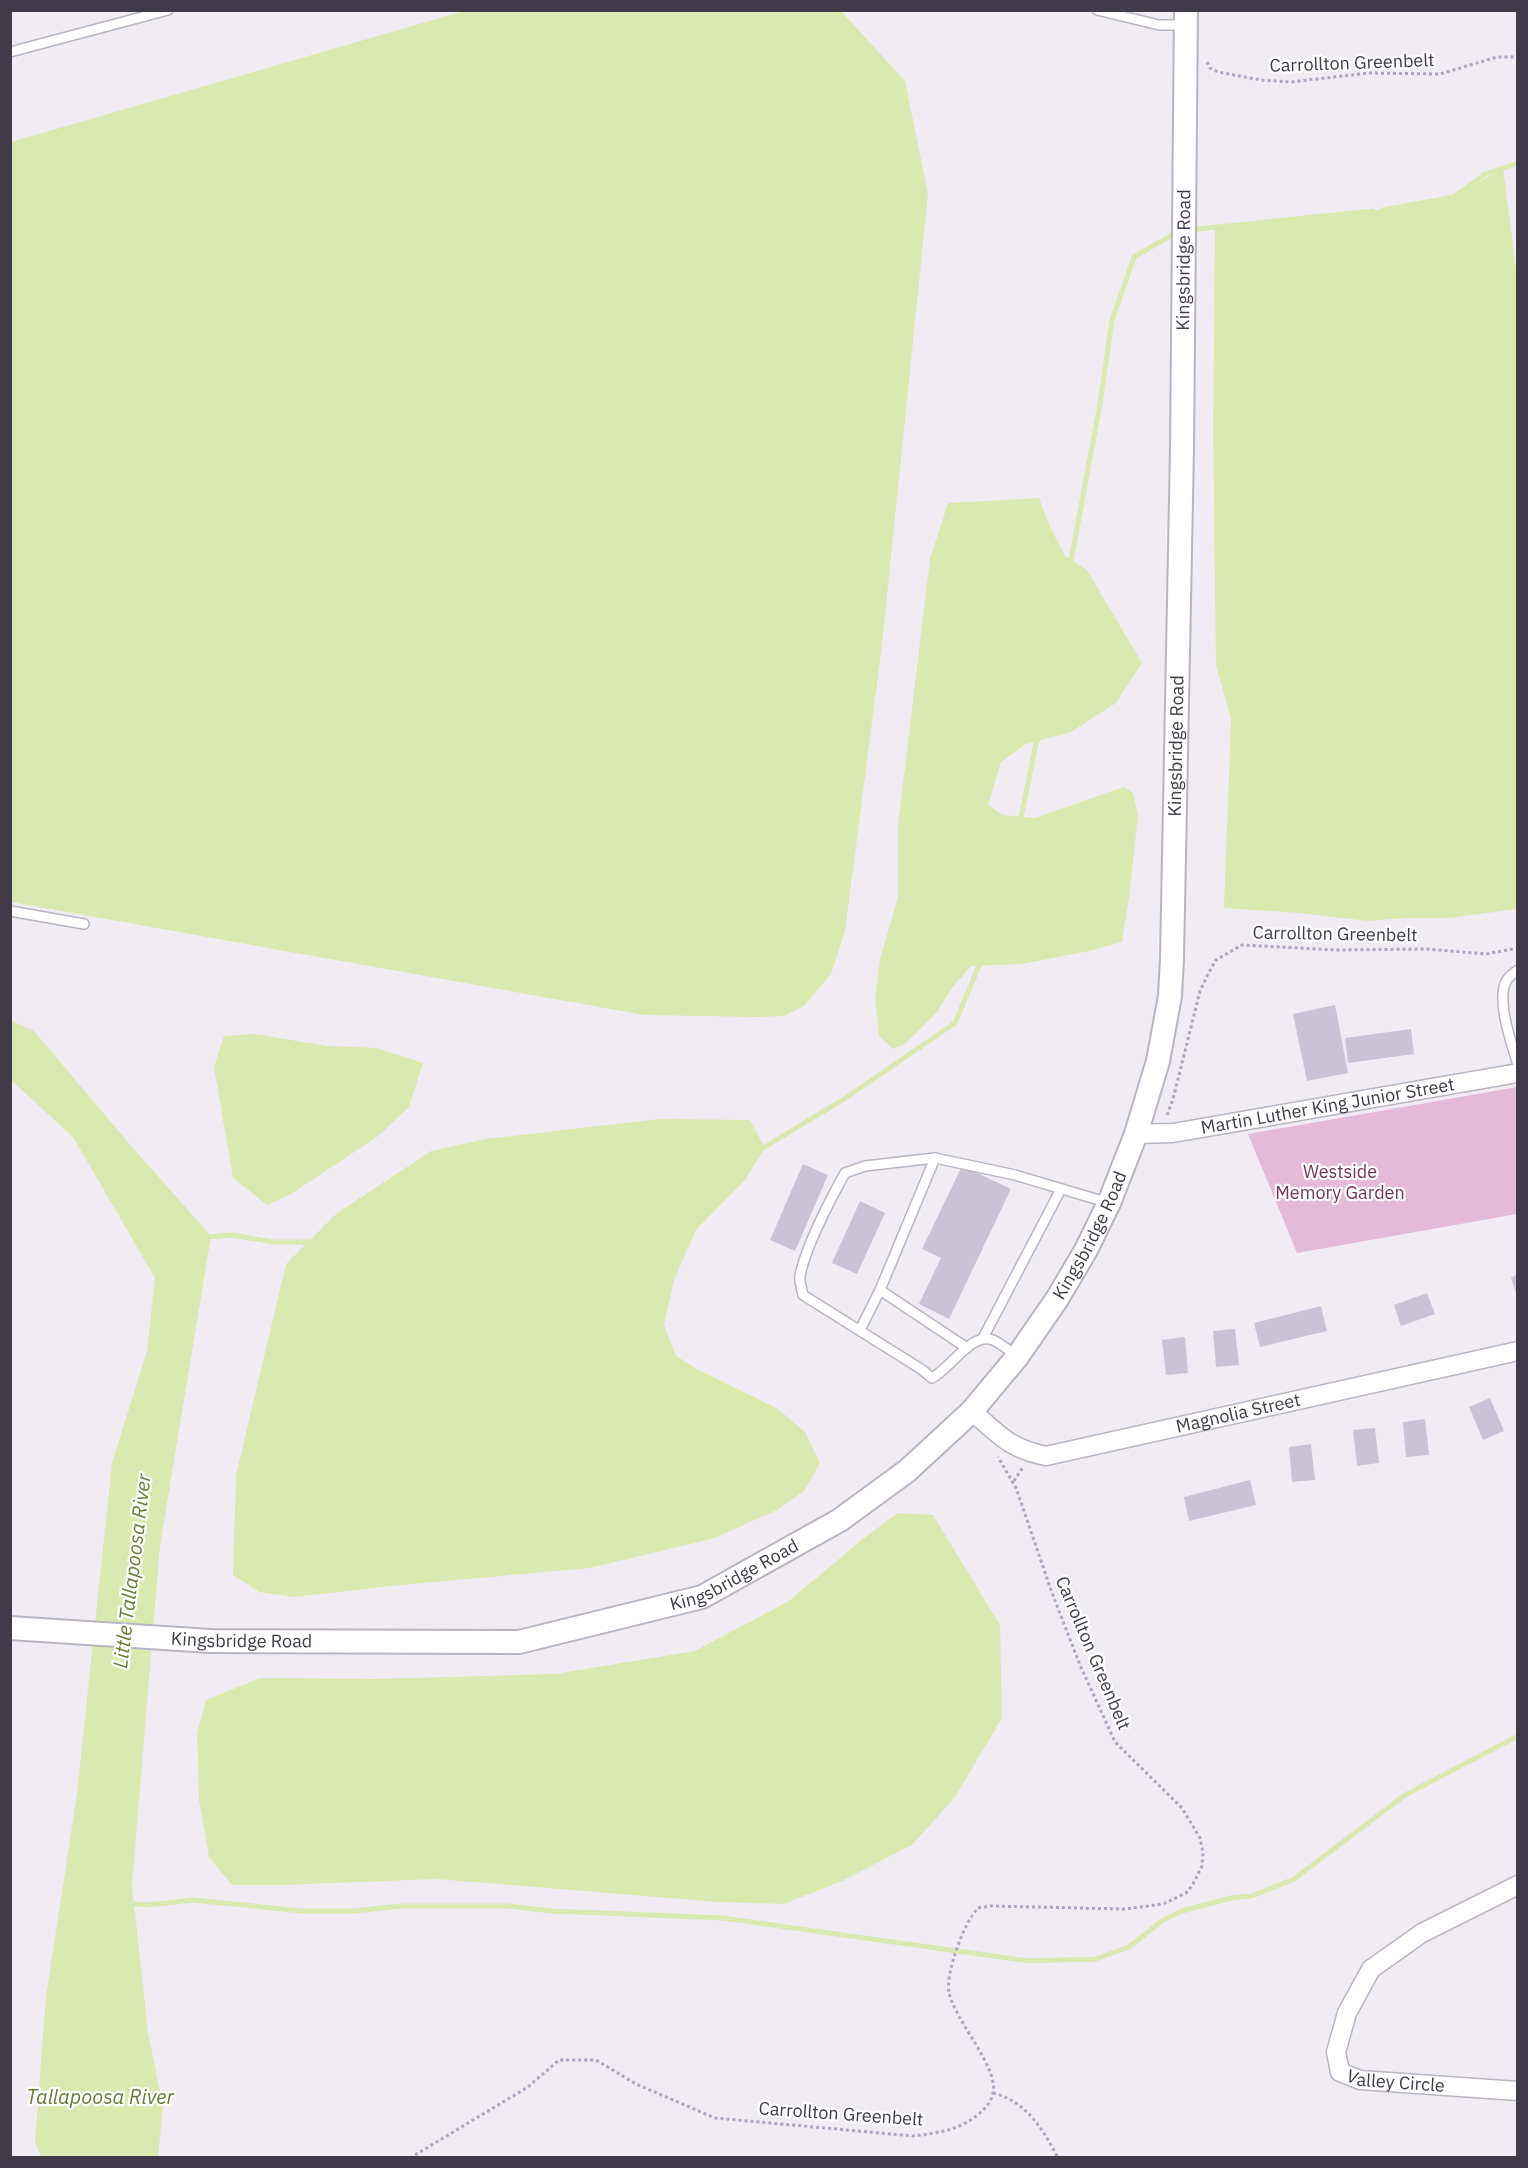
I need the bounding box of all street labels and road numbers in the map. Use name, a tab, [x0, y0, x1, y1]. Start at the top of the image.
street label: Carrollton Greenbelt	[1269, 48, 1435, 77]
street label: Kingsbridge Road	[1171, 189, 1195, 331]
street label: Kingsbridge Road	[1163, 675, 1189, 817]
street label: Carrollton Greenbelt	[1252, 921, 1418, 946]
street label: Martin Luther King Junior Street	[1199, 1072, 1456, 1139]
street label: Kingsbridge Road	[1047, 1168, 1131, 1304]
street label: Magnolia Street	[1174, 1388, 1302, 1438]
street label: Kingsbridge Road	[667, 1533, 802, 1615]
street label: Carrollton Greenbelt	[1051, 1572, 1136, 1733]
street label: Kingsbridge Road	[170, 1626, 312, 1652]
street label: Valley Circle	[1343, 2064, 1446, 2097]
street label: Carrollton Greenbelt	[758, 2096, 924, 2131]

